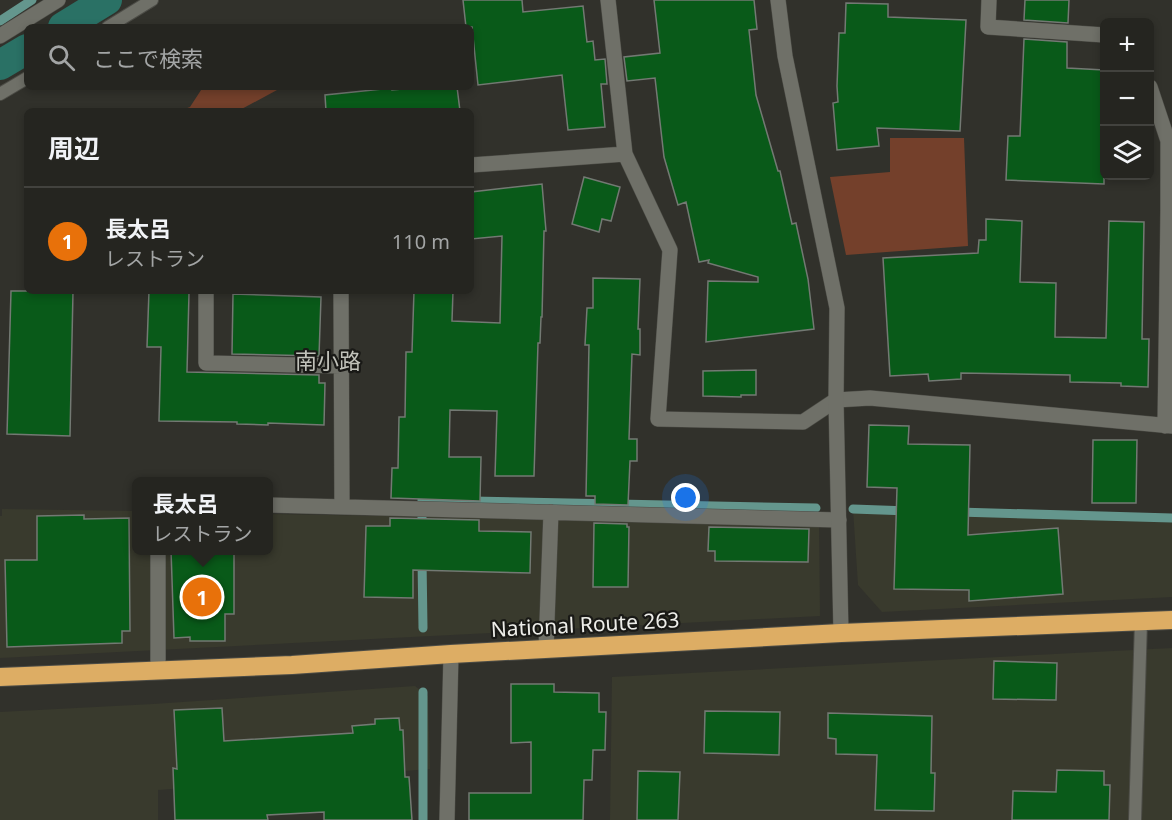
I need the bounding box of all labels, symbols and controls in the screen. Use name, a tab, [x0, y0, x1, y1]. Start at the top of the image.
map controls	[1100, 18, 1154, 180]
button: +	[1100, 18, 1154, 72]
search box	[24, 24, 474, 90]
icon: search	[45, 41, 78, 74]
text: ここで検索	[93, 43, 203, 73]
button: −	[1100, 72, 1154, 126]
button: layers	[1100, 126, 1154, 180]
text: 周辺	[48, 130, 100, 166]
text: 長太呂	[105, 213, 171, 243]
text: 1	[62, 228, 73, 255]
text: 110 m	[392, 228, 450, 255]
text: レストラン	[105, 245, 205, 272]
district label: 南小路	[295, 345, 361, 375]
popup	[132, 477, 273, 555]
your location	[671, 483, 700, 512]
text: 長太呂	[153, 488, 219, 518]
text: レストラン	[153, 520, 253, 547]
pin: 1	[182, 574, 222, 620]
street label: National Route 263	[490, 605, 680, 643]

